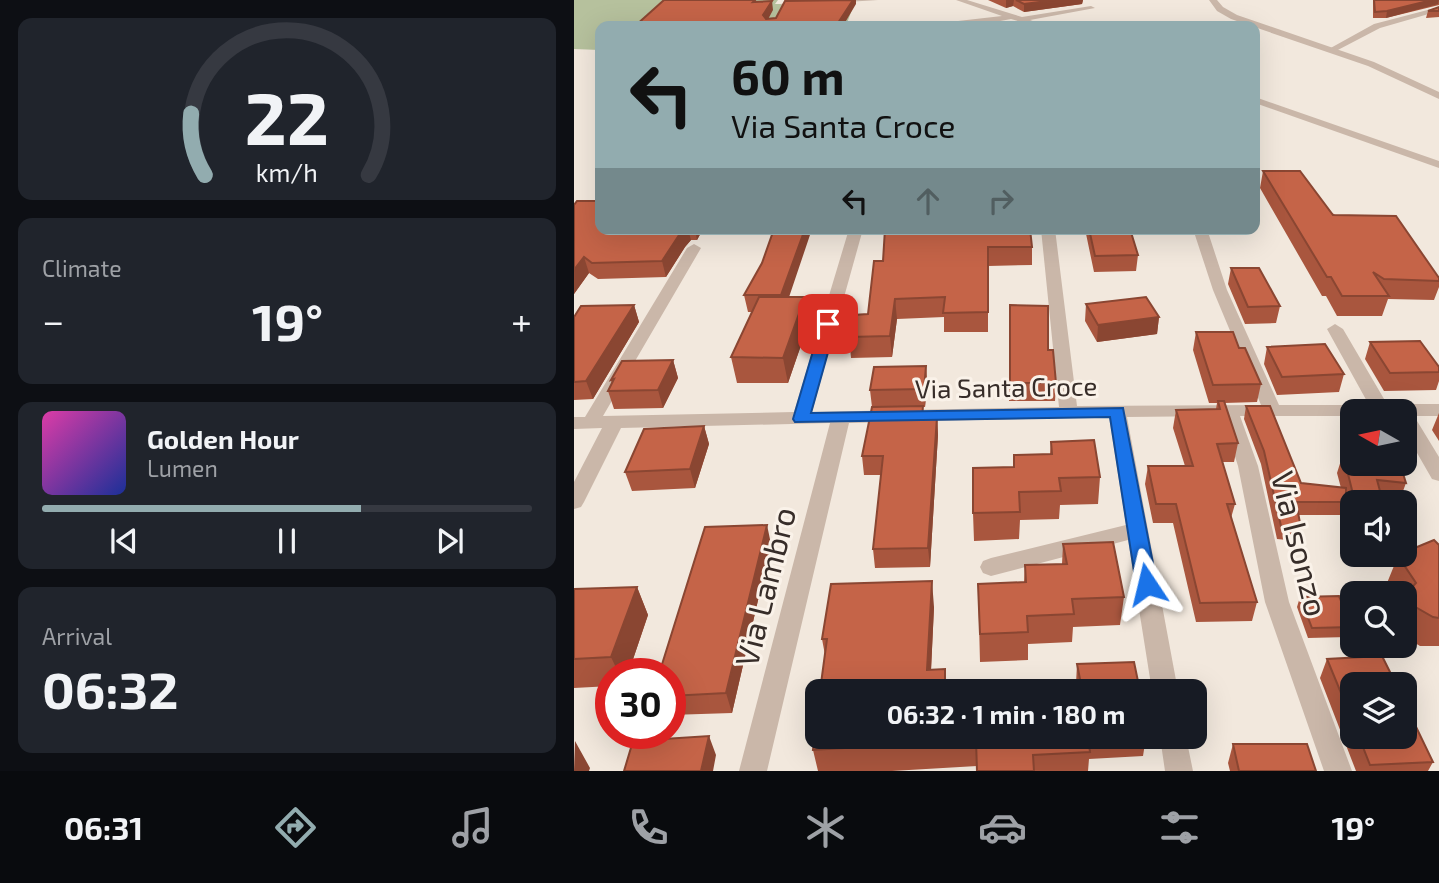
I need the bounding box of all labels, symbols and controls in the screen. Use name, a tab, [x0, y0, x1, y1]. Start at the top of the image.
text: 60 m	[731, 46, 845, 105]
icon: left	[616, 49, 707, 140]
text: 22	[245, 72, 329, 160]
text: Via Santa Croce	[731, 106, 956, 144]
text: km/h	[256, 157, 318, 187]
icon: left	[836, 182, 874, 220]
icon: ahead	[909, 182, 947, 220]
icon: right	[982, 182, 1020, 220]
text: Climate	[42, 254, 122, 282]
text: 19°	[252, 289, 323, 351]
pin	[798, 294, 858, 354]
text: −	[42, 297, 64, 343]
text: +	[511, 297, 532, 343]
icon: arrive	[809, 305, 847, 343]
street label: Via Santa Croce	[914, 369, 1097, 404]
north arrow	[1340, 399, 1418, 476]
map controls	[1340, 399, 1417, 749]
text: Golden Hour	[147, 423, 299, 454]
text: Lumen	[147, 454, 218, 482]
street label: Via Isonzo	[1265, 467, 1337, 620]
button: sound	[1340, 490, 1417, 567]
street label: Via Lambro	[726, 503, 802, 670]
icon: previous	[105, 522, 143, 560]
icon: pause	[268, 522, 306, 560]
icon: next	[431, 522, 469, 560]
position arrow	[1110, 547, 1184, 621]
button: search	[1340, 581, 1417, 658]
text: Arrival	[42, 622, 112, 650]
text: 06:32	[42, 657, 179, 719]
speed limit sign: 30	[595, 658, 686, 749]
button: layers	[1340, 672, 1417, 749]
text: 06:32 · 1 min · 180 m	[887, 698, 1125, 729]
icon: directions	[271, 803, 320, 852]
icon: music	[448, 803, 497, 852]
icon: phone	[624, 803, 673, 852]
icon: climate	[801, 803, 850, 852]
icon: car	[978, 803, 1027, 852]
icon: filters	[1155, 803, 1204, 852]
text: 06:31	[64, 808, 143, 846]
text: 19°	[1331, 808, 1375, 846]

